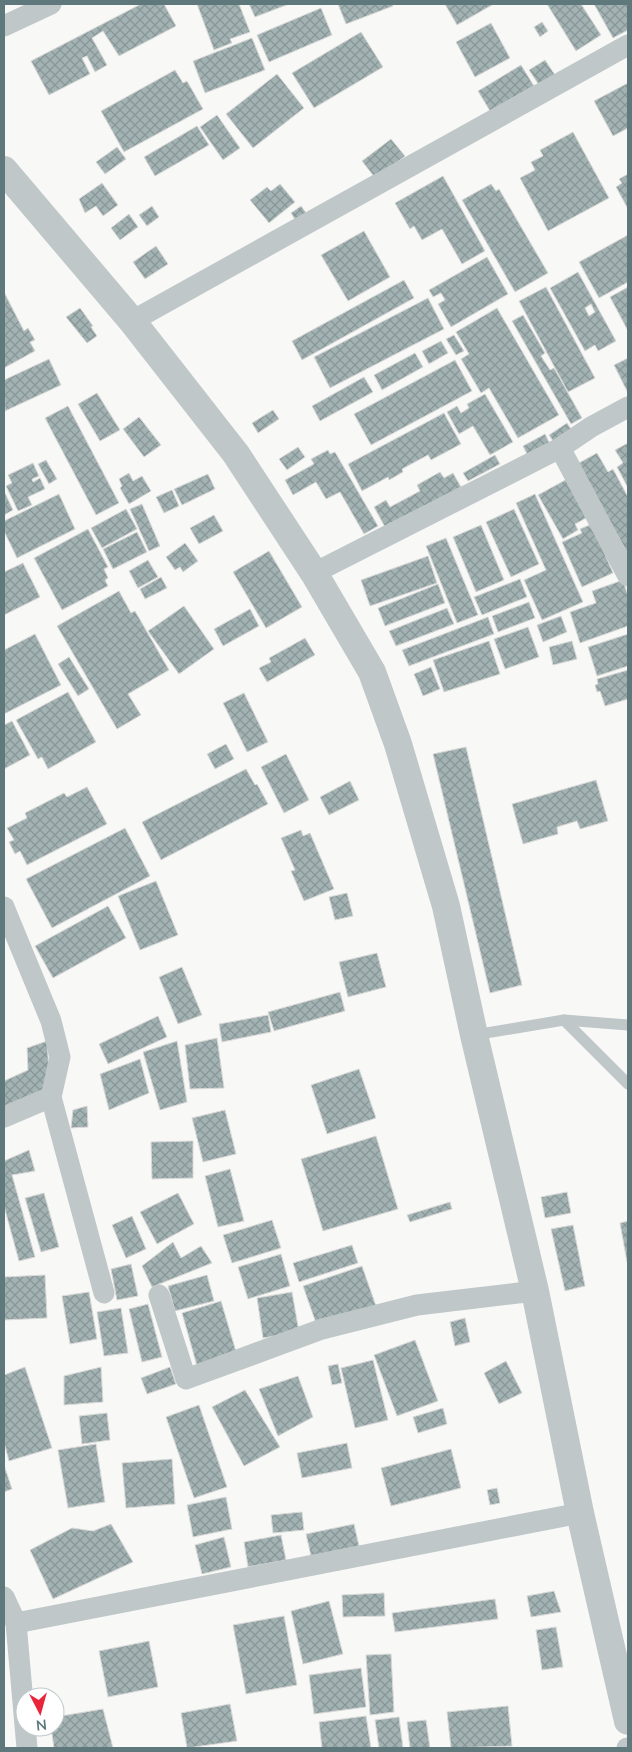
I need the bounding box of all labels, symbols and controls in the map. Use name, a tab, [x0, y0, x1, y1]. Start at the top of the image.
north arrow	[15, 1687, 65, 1737]
text: N	[35, 1716, 48, 1734]

